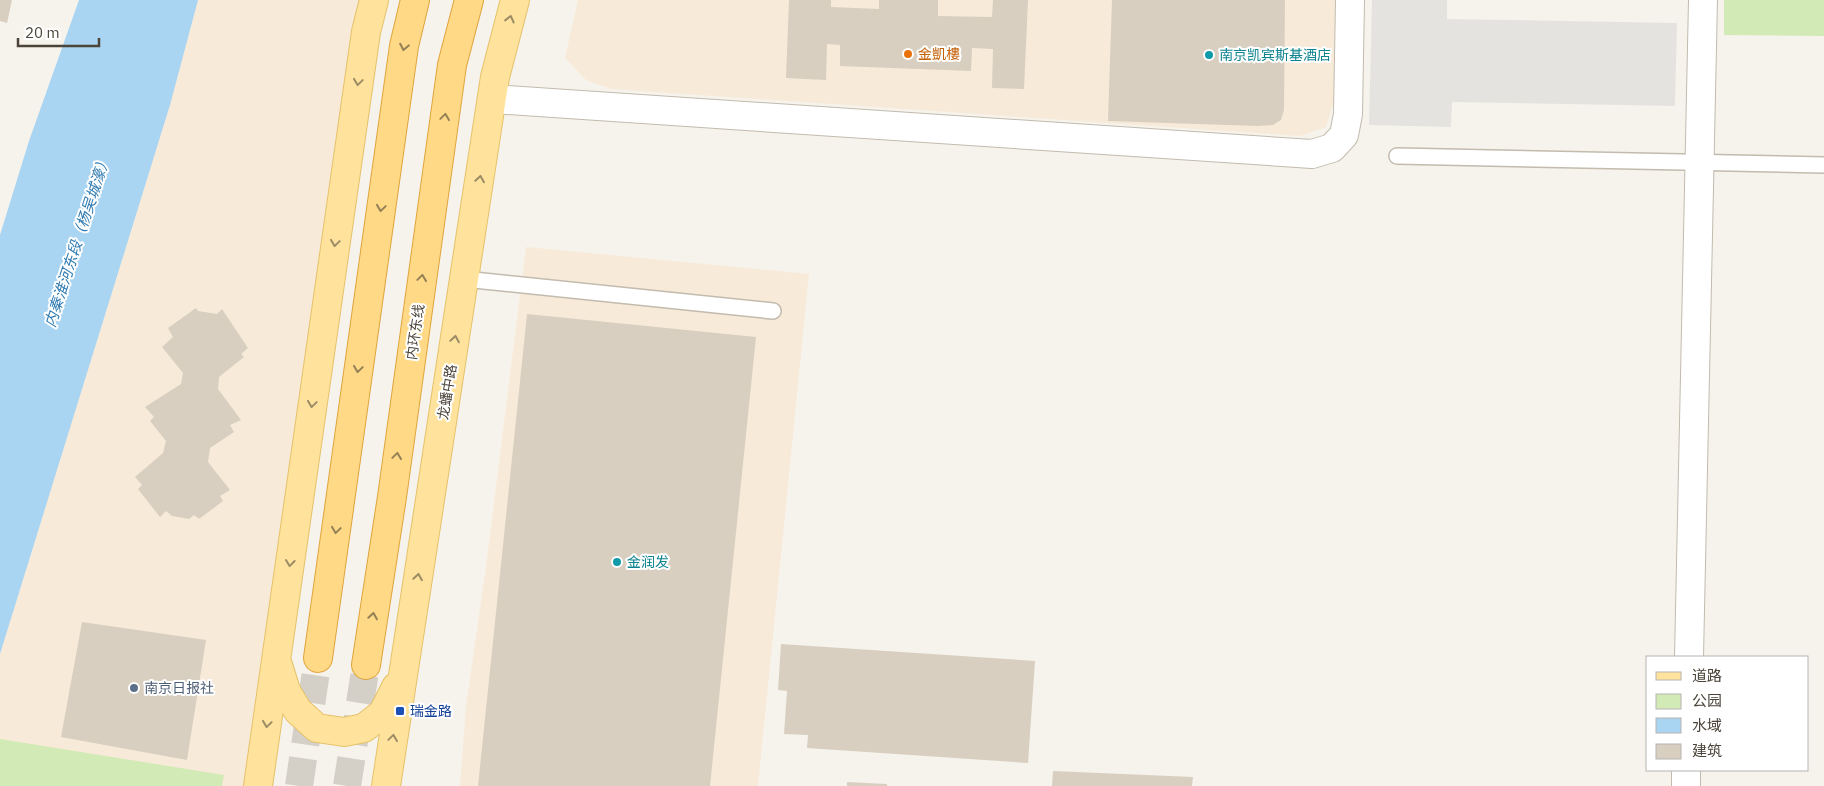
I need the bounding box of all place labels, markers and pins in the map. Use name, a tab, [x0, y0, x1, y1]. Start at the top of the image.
place label: 金凱樓	[918, 45, 960, 63]
place label: 南京凯宾斯基酒店	[1219, 46, 1331, 64]
marker: 金凱樓	[902, 48, 914, 60]
marker: 南京凯宾斯基酒店	[1203, 49, 1215, 61]
place label: 金润发	[627, 553, 669, 571]
marker: 金润发	[611, 556, 623, 568]
place label: 南京日报社	[144, 679, 214, 697]
marker: 南京日报社	[128, 682, 140, 694]
place label: 瑞金路	[410, 702, 452, 720]
marker: 瑞金路	[394, 705, 406, 717]

